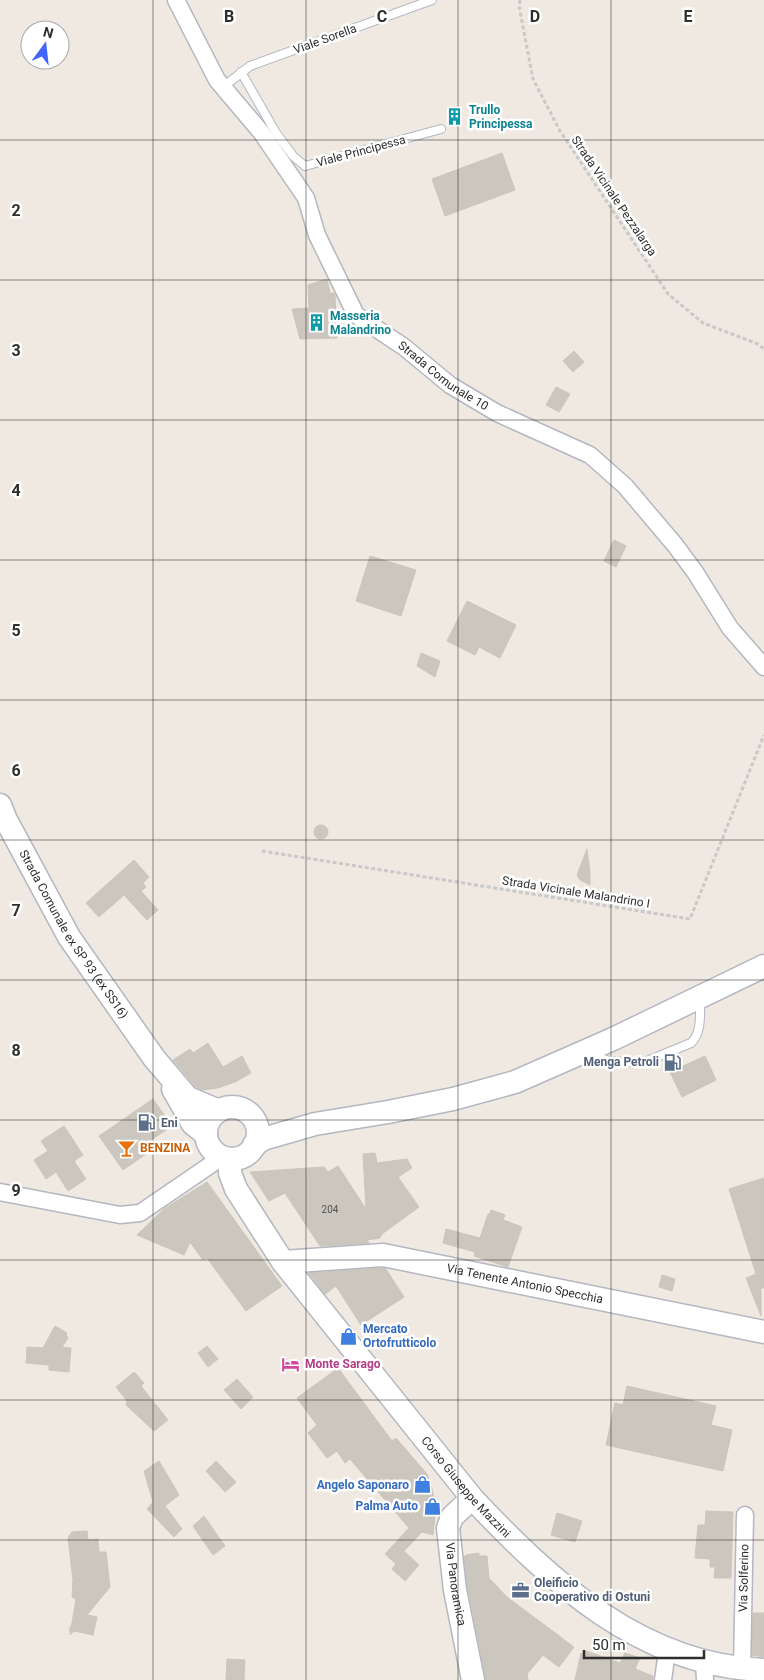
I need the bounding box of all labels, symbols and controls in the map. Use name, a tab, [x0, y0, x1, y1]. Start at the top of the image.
text: B	[224, 7, 234, 26]
text: C	[377, 7, 387, 26]
text: D	[530, 7, 540, 26]
text: E	[684, 7, 693, 26]
north arrow	[20, 20, 70, 70]
street label: Viale Sorella	[292, 21, 358, 57]
text: N	[42, 23, 55, 41]
place label: Trullo Principessa	[469, 103, 533, 131]
building icon: Trullo Principessa	[445, 107, 465, 127]
street label: Viale Principessa	[315, 132, 407, 170]
street label: Strada Vicinale Pezzalarga	[569, 133, 659, 259]
text: 2	[11, 201, 21, 220]
place label: Masseria Malandrino	[330, 309, 391, 337]
building icon: Masseria Malandrino	[306, 313, 326, 333]
street label: Strada Comunale 10	[396, 338, 491, 413]
text: 3	[11, 341, 21, 360]
text: 4	[11, 481, 21, 500]
text: 5	[11, 621, 21, 640]
text: 6	[11, 761, 21, 780]
street label: Strada Comunale ex SP 93 (ex SS16)	[16, 847, 131, 1021]
street label: Strada Vicinale Malandrino I	[501, 873, 651, 911]
text: 7	[11, 901, 21, 920]
text: 8	[11, 1041, 21, 1060]
fuel station icon: Menga Petroli	[663, 1052, 683, 1072]
place label: Menga Petroli	[583, 1055, 659, 1069]
fuel station icon: Eni	[137, 1113, 157, 1133]
place label: Eni	[161, 1116, 178, 1130]
bar icon: BENZINA	[116, 1138, 136, 1158]
place label: BENZINA	[140, 1141, 191, 1155]
text: 9	[11, 1181, 21, 1200]
house number: 204	[322, 1204, 339, 1215]
street label: Via Tenente Antonio Specchia	[445, 1261, 604, 1306]
place label: Mercato Ortofrutticolo	[363, 1322, 437, 1350]
shop icon: Mercato Ortofrutticolo	[339, 1326, 359, 1346]
hotel icon: Monte Sarago	[281, 1354, 301, 1374]
place label: Monte Sarago	[305, 1357, 381, 1371]
street label: Corso Giuseppe Mazzini	[418, 1434, 513, 1541]
shop icon: Angelo Saponaro	[413, 1475, 433, 1495]
place label: Angelo Saponaro	[317, 1478, 409, 1492]
shop icon: Palma Auto	[422, 1496, 442, 1516]
place label: Palma Auto	[356, 1499, 418, 1513]
street label: Via Panoramica	[443, 1542, 469, 1627]
street label: Via Solferino	[736, 1544, 751, 1612]
place label: Oleificio Cooperativo di Ostuni	[534, 1576, 650, 1604]
office icon: Oleificio Cooperativo di Ostuni	[510, 1580, 530, 1600]
scale bar	[584, 1628, 704, 1660]
text: 50 m	[592, 1636, 626, 1654]

